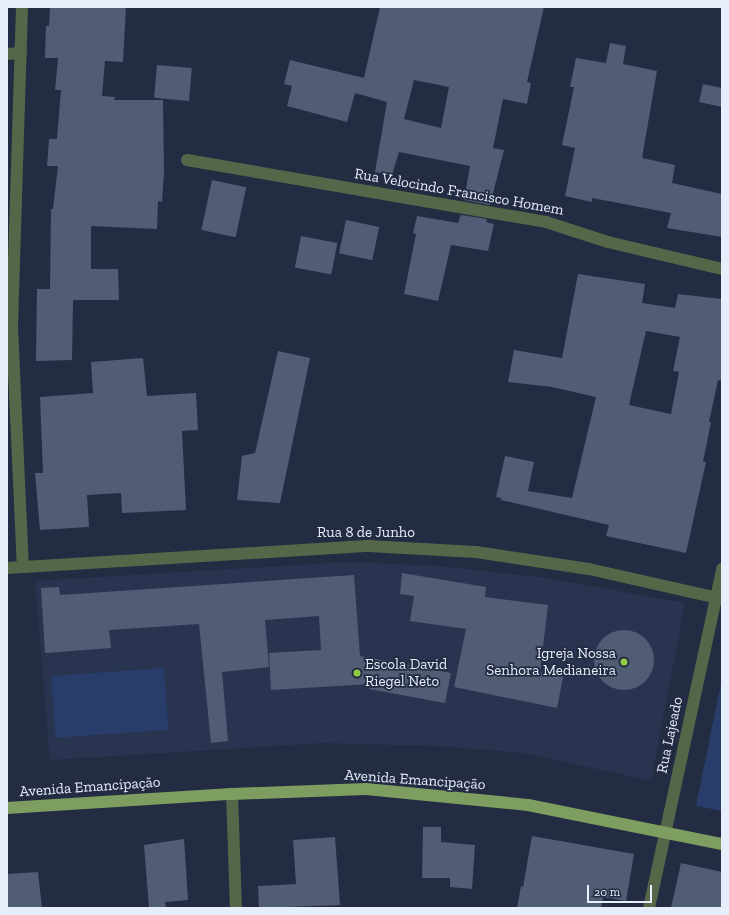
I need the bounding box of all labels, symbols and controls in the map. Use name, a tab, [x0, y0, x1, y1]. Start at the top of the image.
street label: Rua Velocindo Francisco Homem	[353, 165, 565, 219]
street label: Rua 8 de Junho	[317, 524, 415, 542]
place label: Igreja Nossa Senhora Medianeira	[486, 644, 616, 679]
place label: Escola David Riegel Neto	[365, 655, 447, 690]
marker: Igreja Nossa Senhora Medianeira	[619, 657, 629, 667]
marker: Escola David Riegel Neto	[352, 668, 362, 678]
street label: Rua Lajeado	[653, 695, 687, 775]
street label: Avenida Emancipação	[344, 766, 486, 794]
street label: Avenida Emancipação	[19, 773, 161, 801]
scale bar	[589, 877, 654, 903]
text: 20 m	[594, 885, 620, 899]

